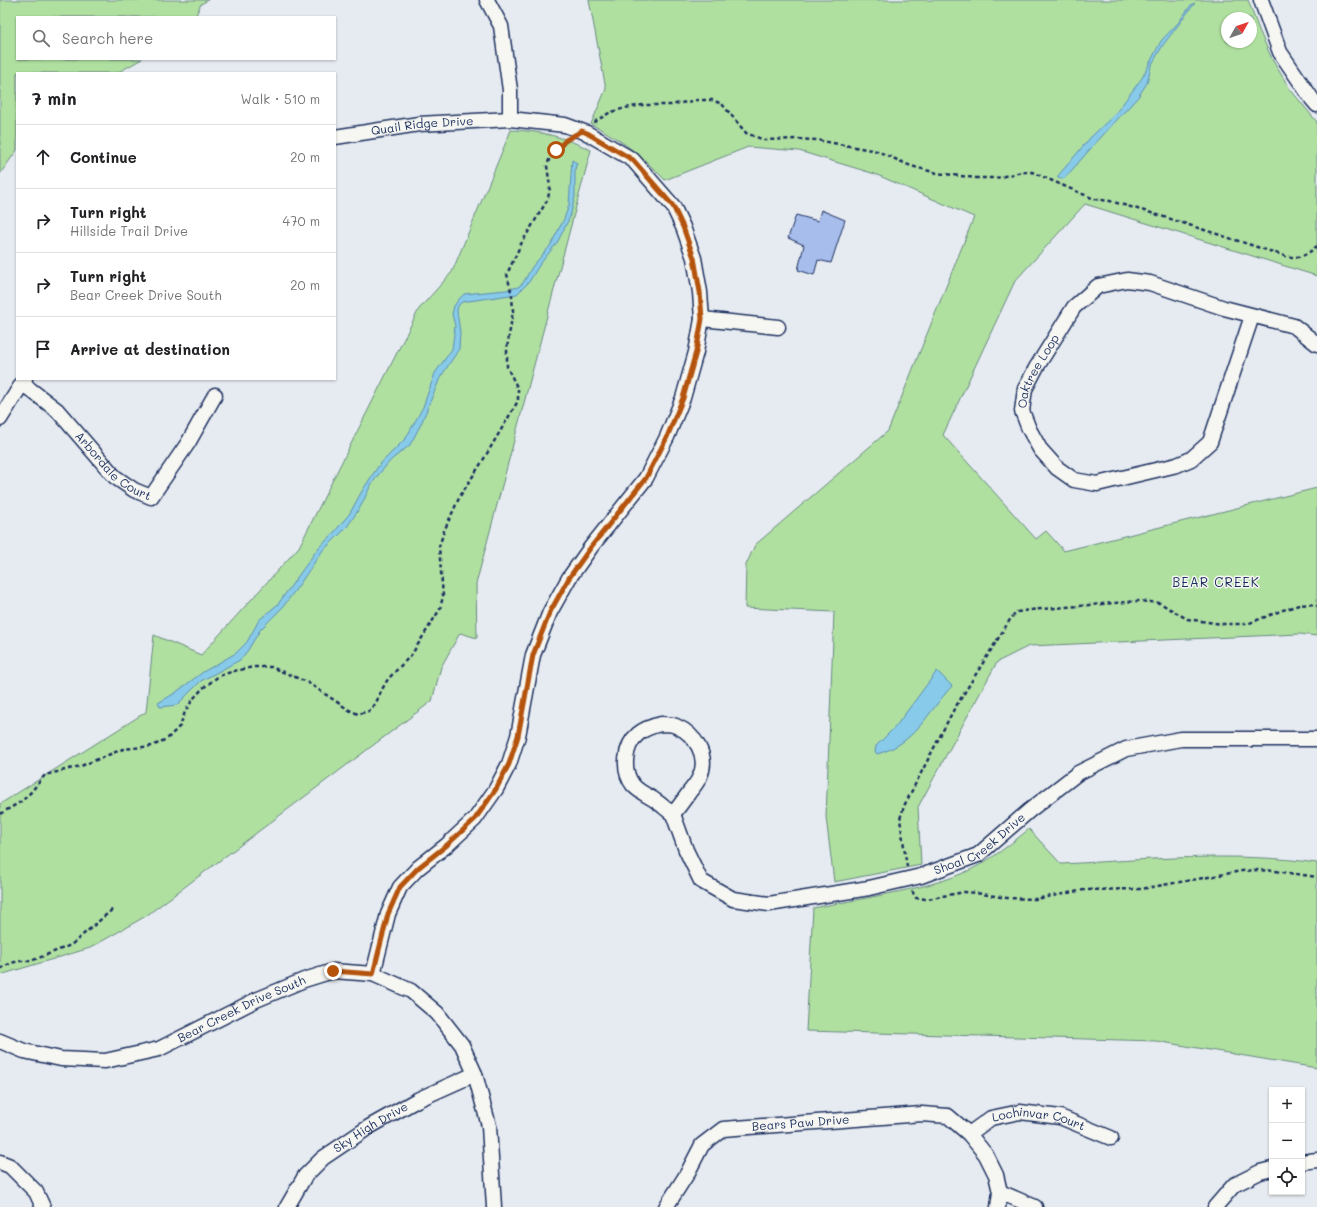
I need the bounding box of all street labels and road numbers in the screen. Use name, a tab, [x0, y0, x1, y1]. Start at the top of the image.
street label: Quail Ridge Drive	[370, 112, 474, 138]
street label: Oaktree Loop	[1013, 331, 1062, 409]
street label: Arbordale Court	[72, 428, 154, 503]
street label: Shoal Creek Drive	[931, 809, 1028, 878]
street label: Bear Creek Drive South	[174, 971, 308, 1045]
street label: Sky High Drive	[330, 1098, 410, 1156]
street label: Lochinvar Court	[990, 1103, 1088, 1134]
street label: Bears Paw Drive	[751, 1110, 850, 1134]

